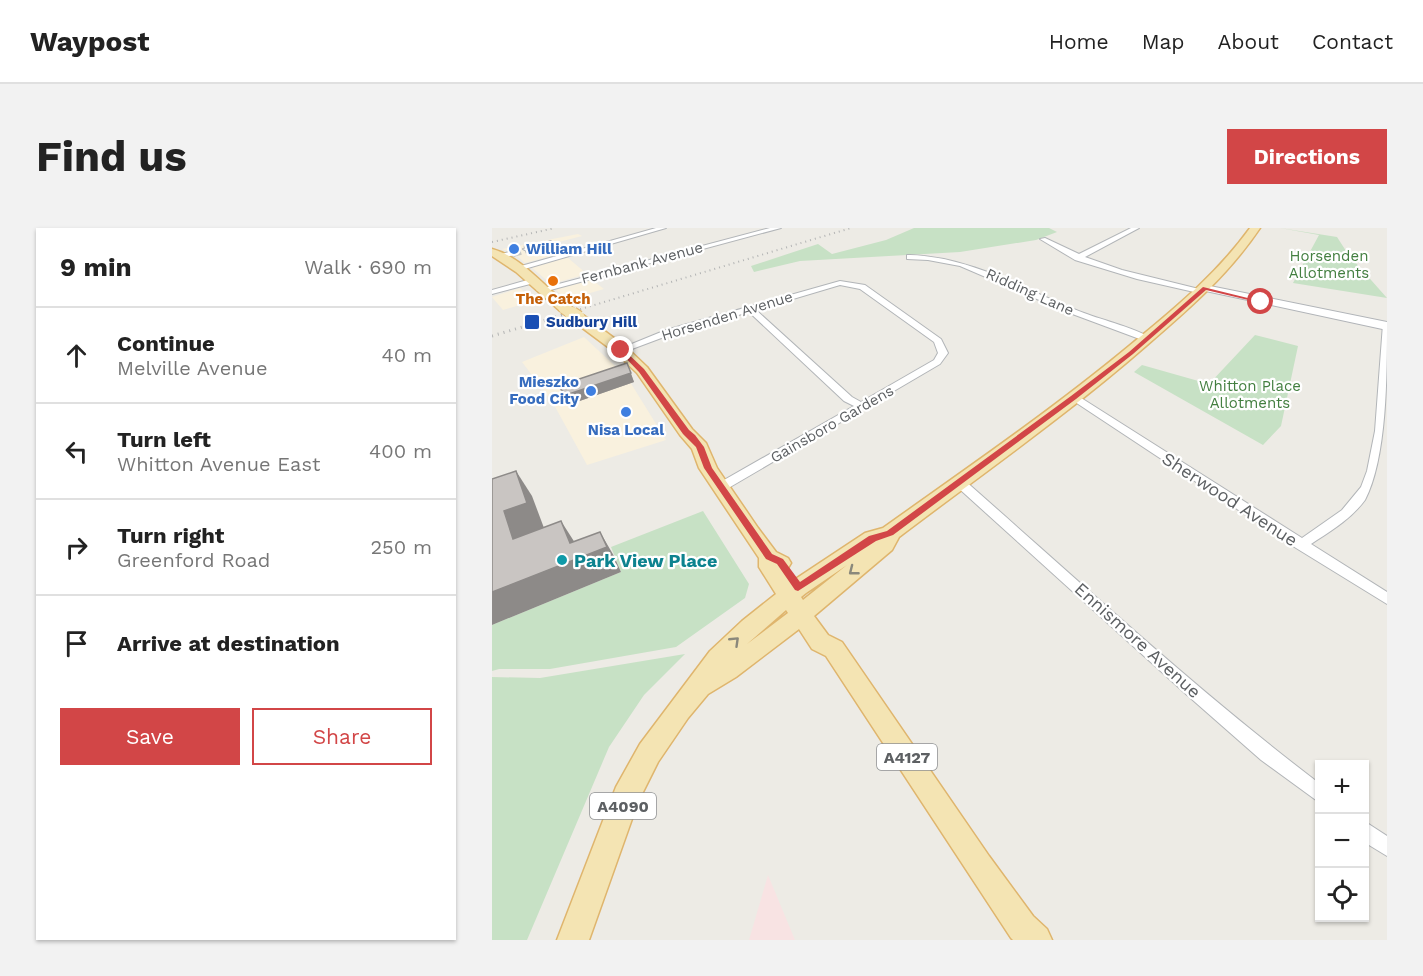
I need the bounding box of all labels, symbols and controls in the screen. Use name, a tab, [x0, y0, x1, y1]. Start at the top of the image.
text: Waypost	[30, 25, 149, 58]
text: Home	[1049, 29, 1109, 54]
text: Map	[1142, 29, 1185, 54]
text: About	[1218, 29, 1279, 54]
text: Contact	[1312, 29, 1393, 54]
button: Directions	[1227, 129, 1387, 184]
text: Find us	[36, 132, 187, 181]
street label: Fernbank Avenue	[579, 238, 705, 288]
place label: William Hill	[526, 240, 612, 258]
marker: William Hill	[507, 242, 521, 256]
park label: Horsenden Allotments	[1289, 247, 1369, 282]
text: 9 min	[60, 252, 132, 282]
text: Walk · 690 m	[304, 255, 432, 279]
street label: Ridding Lane	[983, 265, 1077, 319]
marker: The Catch	[546, 274, 560, 288]
street label: Horsenden Avenue	[659, 287, 795, 345]
route start	[1247, 288, 1273, 314]
place label: The Catch	[516, 290, 590, 308]
marker: Sudbury Hill	[523, 313, 541, 331]
place label: Sudbury Hill	[546, 313, 637, 331]
text: Continue	[117, 331, 215, 356]
route end	[607, 336, 633, 362]
icon: ahead	[60, 339, 93, 372]
text: 40 m	[381, 343, 432, 367]
text: Melville Avenue	[117, 356, 267, 380]
place label: Mieszko Food City	[509, 373, 580, 408]
park label: Whitton Place Allotments	[1199, 377, 1301, 412]
street label: Gainsboro Gardens	[767, 381, 897, 467]
marker: Mieszko Food City	[584, 384, 598, 398]
marker: Nisa Local	[619, 405, 633, 419]
place label: Nisa Local	[588, 421, 664, 439]
text: Turn left	[117, 427, 211, 452]
icon: left	[60, 435, 93, 468]
text: 400 m	[369, 439, 432, 463]
street label: Sherwood Avenue	[1158, 447, 1302, 551]
text: Whitton Avenue East	[117, 452, 320, 476]
text: Turn right	[117, 523, 224, 548]
icon: right	[60, 531, 93, 564]
text: 250 m	[370, 535, 432, 559]
text: Greenford Road	[117, 548, 270, 572]
place label: Park View Place	[574, 550, 717, 571]
marker: Park View Place	[555, 553, 569, 567]
one-way arrow	[849, 563, 860, 574]
street label: Ennismore Avenue	[1071, 578, 1205, 702]
icon: arrive	[60, 627, 93, 660]
text: Arrive at destination	[117, 631, 340, 656]
one-way arrow	[728, 638, 739, 649]
button: Save	[60, 708, 240, 765]
button: Share	[252, 708, 432, 765]
road number: A4127	[877, 744, 937, 770]
map controls	[1315, 760, 1369, 922]
button: +	[1315, 760, 1369, 814]
road number: A4090	[590, 793, 656, 819]
button: −	[1315, 814, 1369, 868]
button: locate	[1315, 868, 1369, 922]

